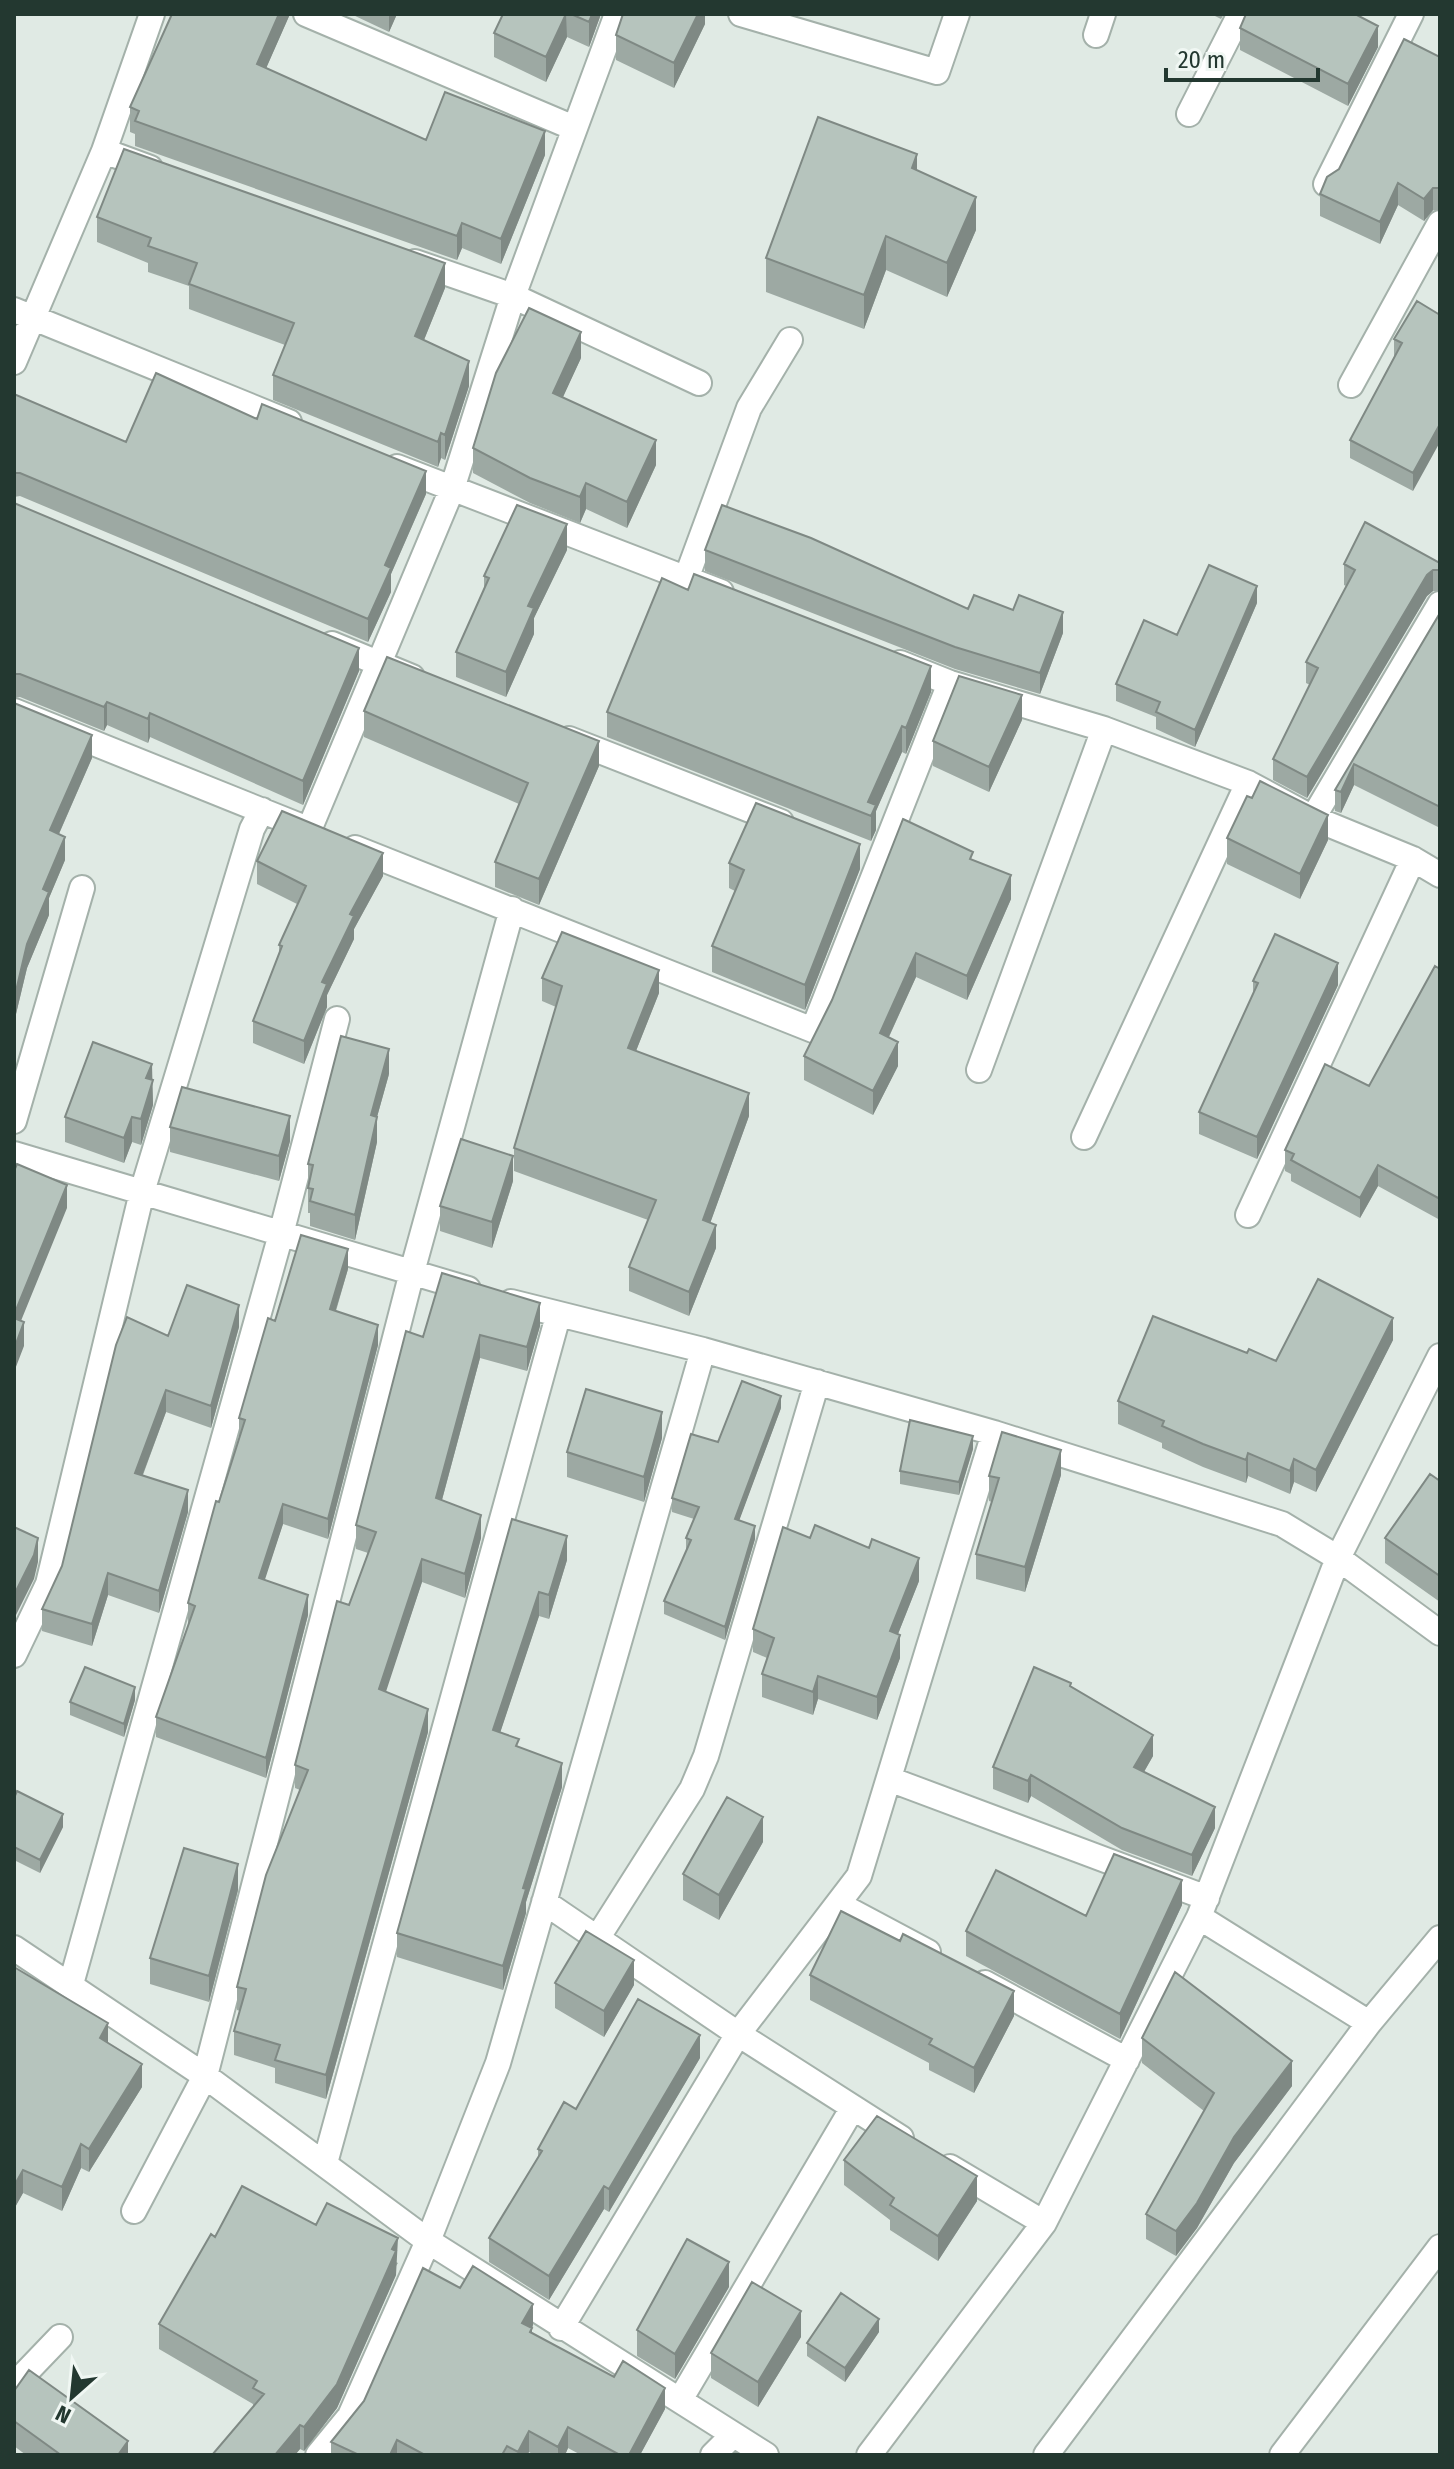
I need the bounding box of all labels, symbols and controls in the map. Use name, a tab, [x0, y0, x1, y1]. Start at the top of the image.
scale bar	[1166, 32, 1318, 82]
text: 20 m	[1178, 46, 1225, 74]
north arrow	[32, 2357, 112, 2437]
text: N	[51, 2399, 75, 2429]

